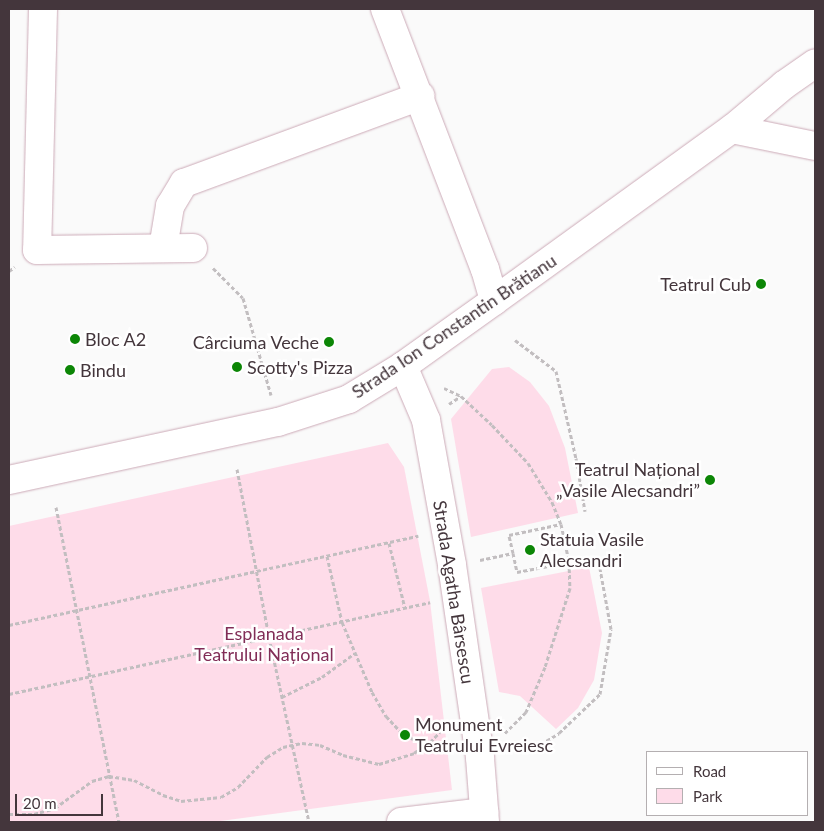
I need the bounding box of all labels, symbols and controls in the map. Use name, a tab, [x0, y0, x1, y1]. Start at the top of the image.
street label: Strada Ion Constantin Brătianu	[348, 249, 560, 403]
place label: Teatrul Cub	[660, 273, 751, 295]
marker: Teatrul Cub	[755, 278, 767, 290]
place label: Bloc A2	[85, 328, 147, 350]
place label: Cârciuma Veche	[192, 331, 319, 353]
marker: Bloc A2	[69, 333, 81, 345]
marker: Cârciuma Veche	[323, 336, 335, 348]
place label: Scotty's Pizza	[247, 356, 353, 378]
place label: Bindu	[80, 359, 126, 381]
marker: Scotty's Pizza	[231, 361, 243, 373]
marker: Bindu	[64, 364, 76, 376]
place label: Teatrul Național „Vasile Alecsandri”	[556, 459, 700, 502]
marker: Teatrul Național „Vasile Alecsandri”	[704, 474, 716, 486]
street label: Strada Agatha Bârsescu	[429, 499, 479, 685]
place label: Statuia Vasile Alecsandri	[540, 529, 645, 572]
marker: Statuia Vasile Alecsandri	[524, 544, 536, 556]
park label: Esplanada Teatrului Național	[194, 623, 334, 666]
place label: Monument Teatrului Evreiesc	[415, 714, 553, 756]
marker: Monument Teatrului Evreiesc	[399, 729, 411, 741]
legend	[646, 751, 809, 816]
text: Road	[693, 762, 726, 780]
scale bar	[18, 784, 105, 816]
text: Park	[693, 787, 722, 805]
text: 20 m	[23, 794, 57, 812]

